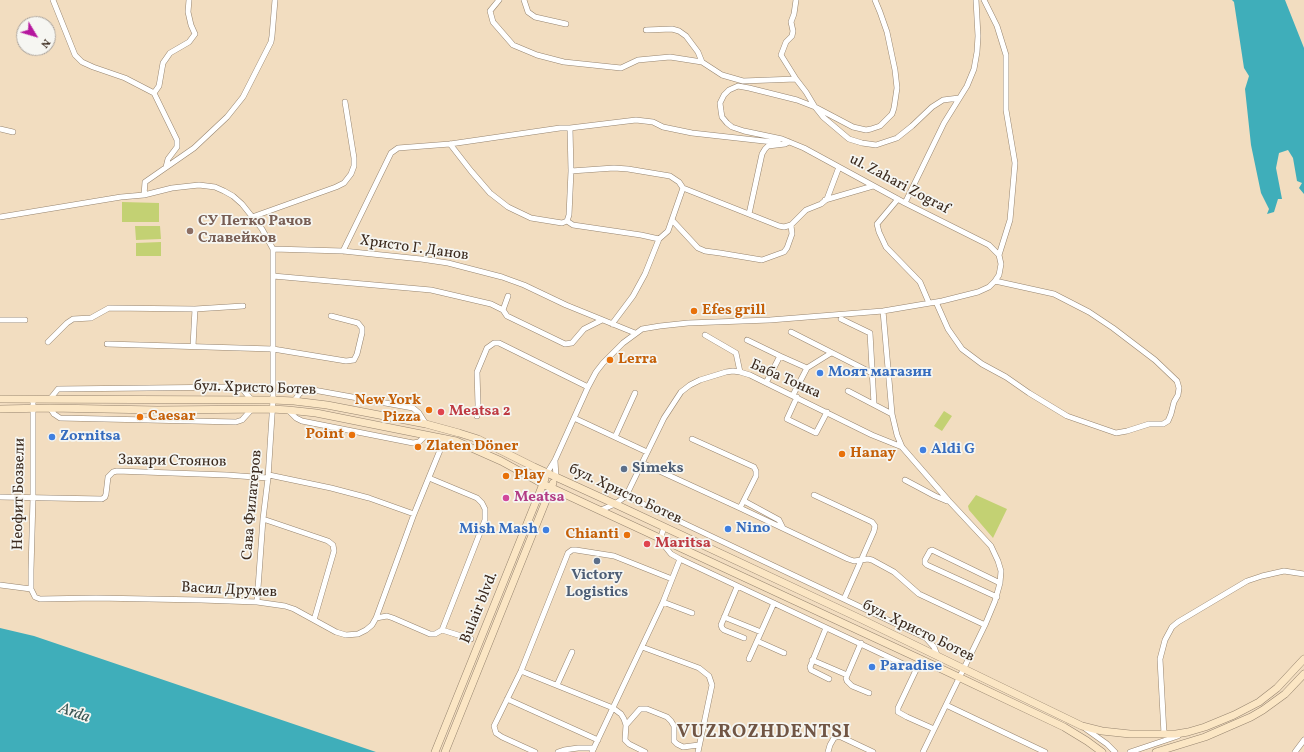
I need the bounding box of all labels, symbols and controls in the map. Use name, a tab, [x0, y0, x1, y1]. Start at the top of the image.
north arrow	[16, 16, 56, 56]
text: N	[37, 35, 53, 51]
street label: ul. Zahari Zograf	[846, 151, 952, 219]
place label: СУ Петко Рачов Славейков	[198, 213, 312, 248]
marker: СУ Петко Рачов Славейков	[185, 226, 195, 236]
street label: Христо Г. Данов	[358, 232, 470, 266]
place label: Efes grill	[702, 302, 766, 320]
marker: Efes grill	[689, 306, 699, 316]
place label: Lerra	[618, 351, 657, 369]
marker: Lerra	[605, 355, 615, 365]
street label: Баба Тонка	[747, 356, 823, 404]
place label: Моят магазин	[828, 364, 932, 382]
marker: Моят магазин	[815, 368, 825, 378]
street label: бул. Христо Ботев	[193, 378, 317, 400]
place label: New York Pizza	[355, 392, 421, 427]
place label: Meatsa 2	[449, 403, 510, 421]
marker: New York Pizza	[424, 405, 434, 415]
marker: Meatsa 2	[436, 407, 446, 417]
place label: Caesar	[148, 408, 196, 426]
marker: Caesar	[135, 412, 145, 422]
place label: Point	[306, 426, 344, 444]
place label: Zornitsa	[60, 428, 121, 446]
marker: Point	[347, 430, 357, 440]
marker: Zornitsa	[47, 432, 57, 442]
street label: Неофит Бозвели	[10, 438, 30, 550]
place label: Zlaten Döner	[426, 438, 518, 456]
place label: Aldi G	[931, 441, 975, 459]
marker: Zlaten Döner	[413, 442, 423, 452]
place label: Hanay	[850, 445, 896, 463]
marker: Aldi G	[918, 445, 928, 455]
street label: Сава Филатеров	[239, 449, 267, 561]
marker: Hanay	[837, 449, 847, 459]
street label: Захари Стоянов	[118, 452, 226, 472]
place label: Simeks	[632, 460, 684, 478]
street label: бул. Христо Ботев	[566, 461, 684, 529]
marker: Simeks	[619, 464, 629, 474]
place label: Play	[514, 467, 545, 485]
marker: Play	[501, 471, 511, 481]
place label: Meatsa	[514, 489, 565, 507]
marker: Meatsa	[501, 493, 511, 503]
place label: Nino	[736, 520, 770, 538]
place label: Mish Mash	[459, 521, 538, 539]
marker: Nino	[723, 524, 733, 534]
marker: Mish Mash	[541, 525, 551, 535]
place label: Chianti	[565, 526, 619, 544]
marker: Chianti	[622, 530, 632, 540]
place label: Maritsa	[655, 535, 711, 553]
marker: Maritsa	[642, 539, 652, 549]
marker: Victory Logistics	[592, 556, 602, 566]
place label: Victory Logistics	[566, 567, 628, 602]
street label: Bulair blvd.	[457, 569, 503, 647]
street label: Васил Друмев	[181, 580, 277, 602]
street label: бул. Христо Ботев	[859, 597, 977, 667]
place label: Paradise	[880, 658, 942, 676]
marker: Paradise	[867, 662, 877, 672]
water label: Arda	[56, 700, 92, 728]
district label: VUZROZHDENTSI	[677, 723, 851, 745]

